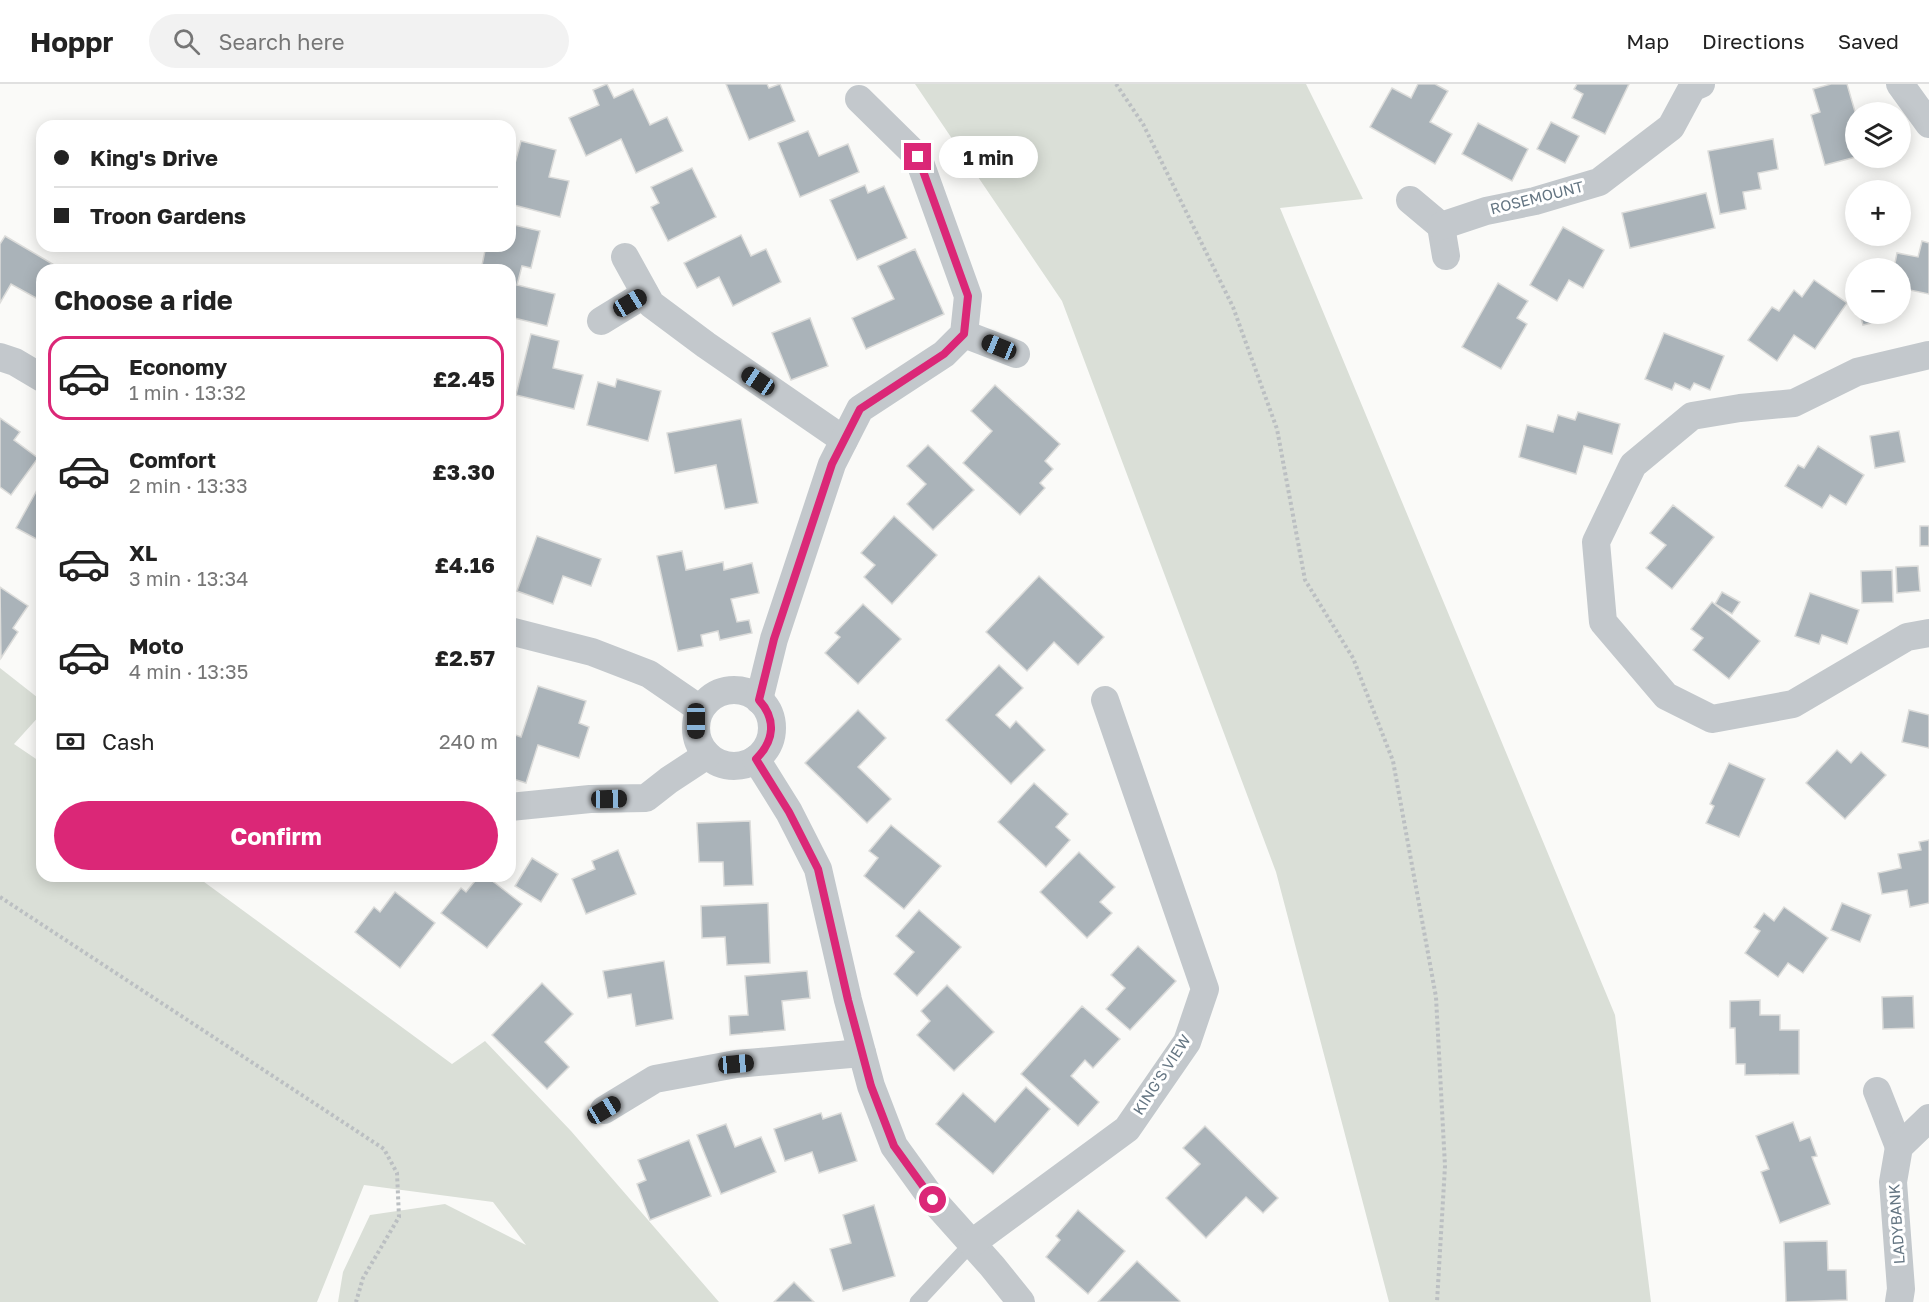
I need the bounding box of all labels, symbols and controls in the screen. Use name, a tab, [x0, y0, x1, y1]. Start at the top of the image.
search box	[149, 14, 569, 68]
text: Hoppr	[30, 25, 113, 58]
icon: search	[170, 25, 203, 58]
text: Search here	[218, 28, 345, 55]
text: Map	[1626, 28, 1669, 54]
text: Directions	[1702, 28, 1805, 54]
text: Saved	[1838, 28, 1899, 54]
map controls	[1845, 102, 1911, 324]
button: layers	[1845, 102, 1911, 168]
callout: 1 min	[939, 136, 1038, 178]
route end	[904, 143, 931, 170]
text: King's Drive	[90, 144, 218, 171]
text: 1 min	[963, 145, 1014, 169]
street label: ROSEMOUNT	[1488, 177, 1585, 217]
button: +	[1845, 180, 1911, 246]
text: Troon Gardens	[90, 202, 246, 229]
button: −	[1845, 258, 1911, 324]
text: Choose a ride	[54, 284, 233, 316]
car	[610, 286, 650, 320]
car	[979, 332, 1019, 362]
icon: car	[57, 351, 111, 405]
text: Economy	[129, 353, 227, 380]
car	[738, 363, 778, 399]
text: £2.45	[433, 365, 495, 392]
text: 1 min · 13:32	[129, 380, 246, 404]
icon: car	[57, 444, 111, 498]
text: Comfort	[129, 446, 216, 473]
text: £3.30	[432, 458, 495, 485]
text: 2 min · 13:33	[129, 473, 248, 497]
icon: car	[57, 537, 111, 591]
text: XL	[129, 539, 157, 566]
text: £4.16	[434, 551, 495, 578]
text: 3 min · 13:34	[129, 566, 248, 590]
icon: car	[57, 630, 111, 684]
text: Moto	[129, 632, 184, 659]
text: £2.57	[435, 644, 495, 671]
text: 4 min · 13:35	[129, 659, 248, 683]
car	[687, 703, 705, 739]
icon: cash	[54, 725, 87, 758]
text: Cash	[102, 728, 155, 755]
text: 240 m	[439, 729, 498, 753]
car	[591, 790, 627, 808]
button: Confirm	[54, 801, 498, 870]
street label: KING'S VIEW	[1129, 1031, 1194, 1118]
car	[717, 1053, 755, 1075]
car	[584, 1093, 624, 1127]
street label: LADYBANK	[1884, 1183, 1908, 1265]
route start	[919, 1186, 946, 1213]

